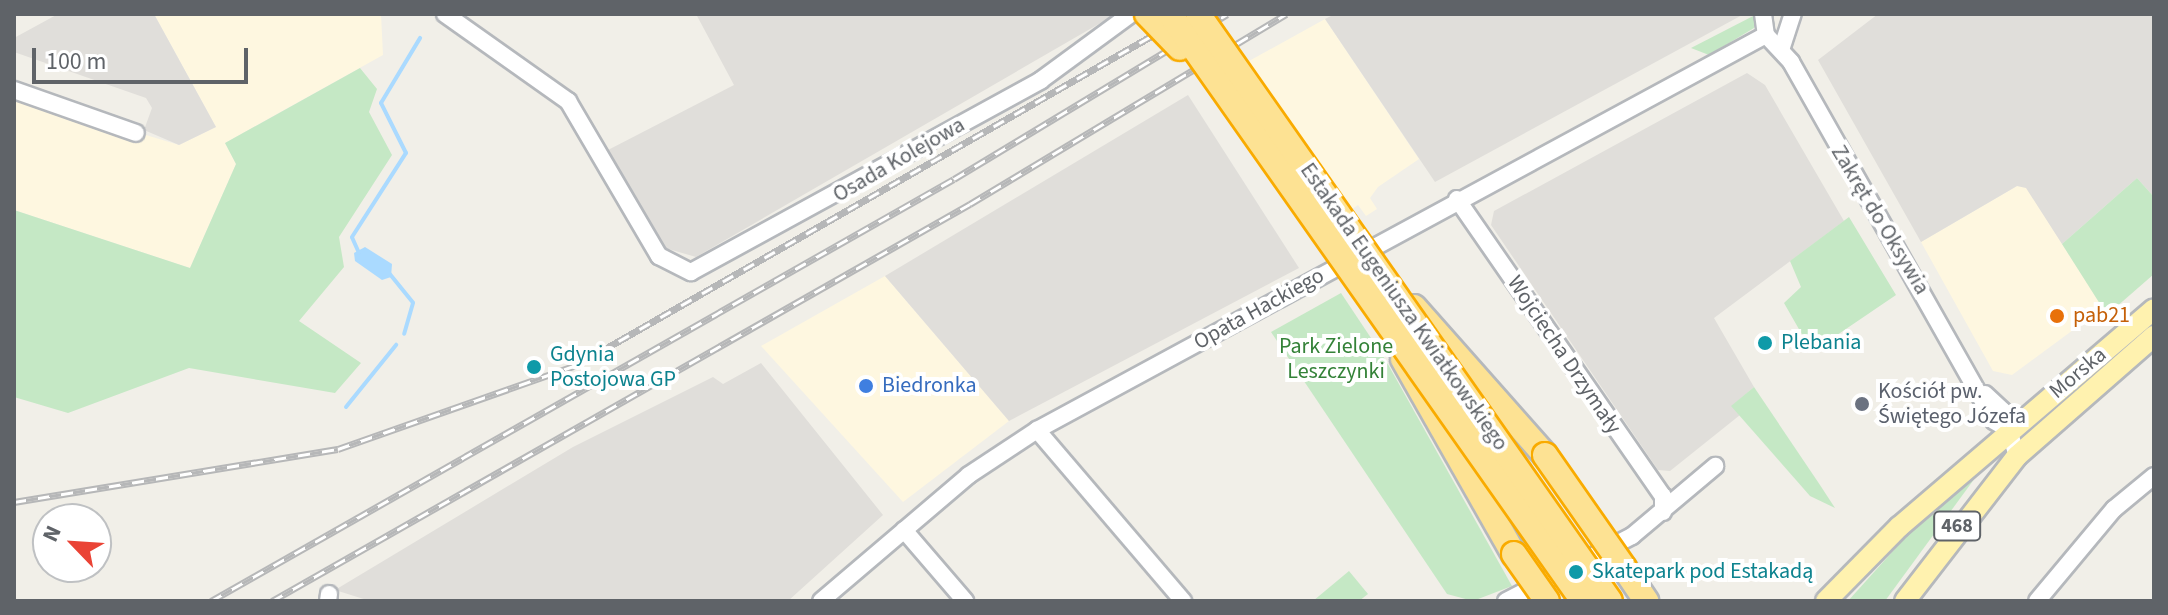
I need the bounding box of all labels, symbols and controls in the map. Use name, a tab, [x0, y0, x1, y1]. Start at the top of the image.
scale bar	[36, 32, 252, 82]
text: 100 m	[46, 44, 106, 79]
street label: Osada Kolejowa	[828, 112, 970, 208]
street label: Zakręt do Oksywia	[1825, 141, 1935, 299]
street label: Estakada Eugeniusza Kwiatkowskiego	[1294, 158, 1514, 456]
street label: Opata Hackiego	[1189, 262, 1329, 356]
street label: Wojciecha Drzymały	[1501, 271, 1627, 439]
place label: pab21	[2073, 303, 2130, 329]
marker: pab21	[2048, 307, 2066, 325]
place label: Plebania	[1781, 330, 1861, 356]
park label: Park Zielone Leszczynki	[1279, 333, 1393, 384]
marker: Plebania	[1756, 334, 1774, 352]
place label: Gdynia Postojowa GP	[550, 341, 676, 392]
street label: Morska	[2044, 342, 2112, 404]
marker: Gdynia Postojowa GP	[525, 358, 543, 376]
place label: Biedronka	[882, 373, 977, 399]
marker: Biedronka	[857, 377, 875, 395]
place label: Kościół pw. Świętego Józefa	[1878, 378, 2026, 430]
marker: Kościół pw. Świętego Józefa	[1853, 395, 1871, 413]
north arrow	[32, 503, 112, 583]
road number: 468	[1933, 510, 1981, 542]
text: N	[34, 520, 70, 547]
place label: Skatepark pod Estakadą	[1592, 559, 1813, 585]
marker: Skatepark pod Estakadą	[1567, 563, 1585, 581]

